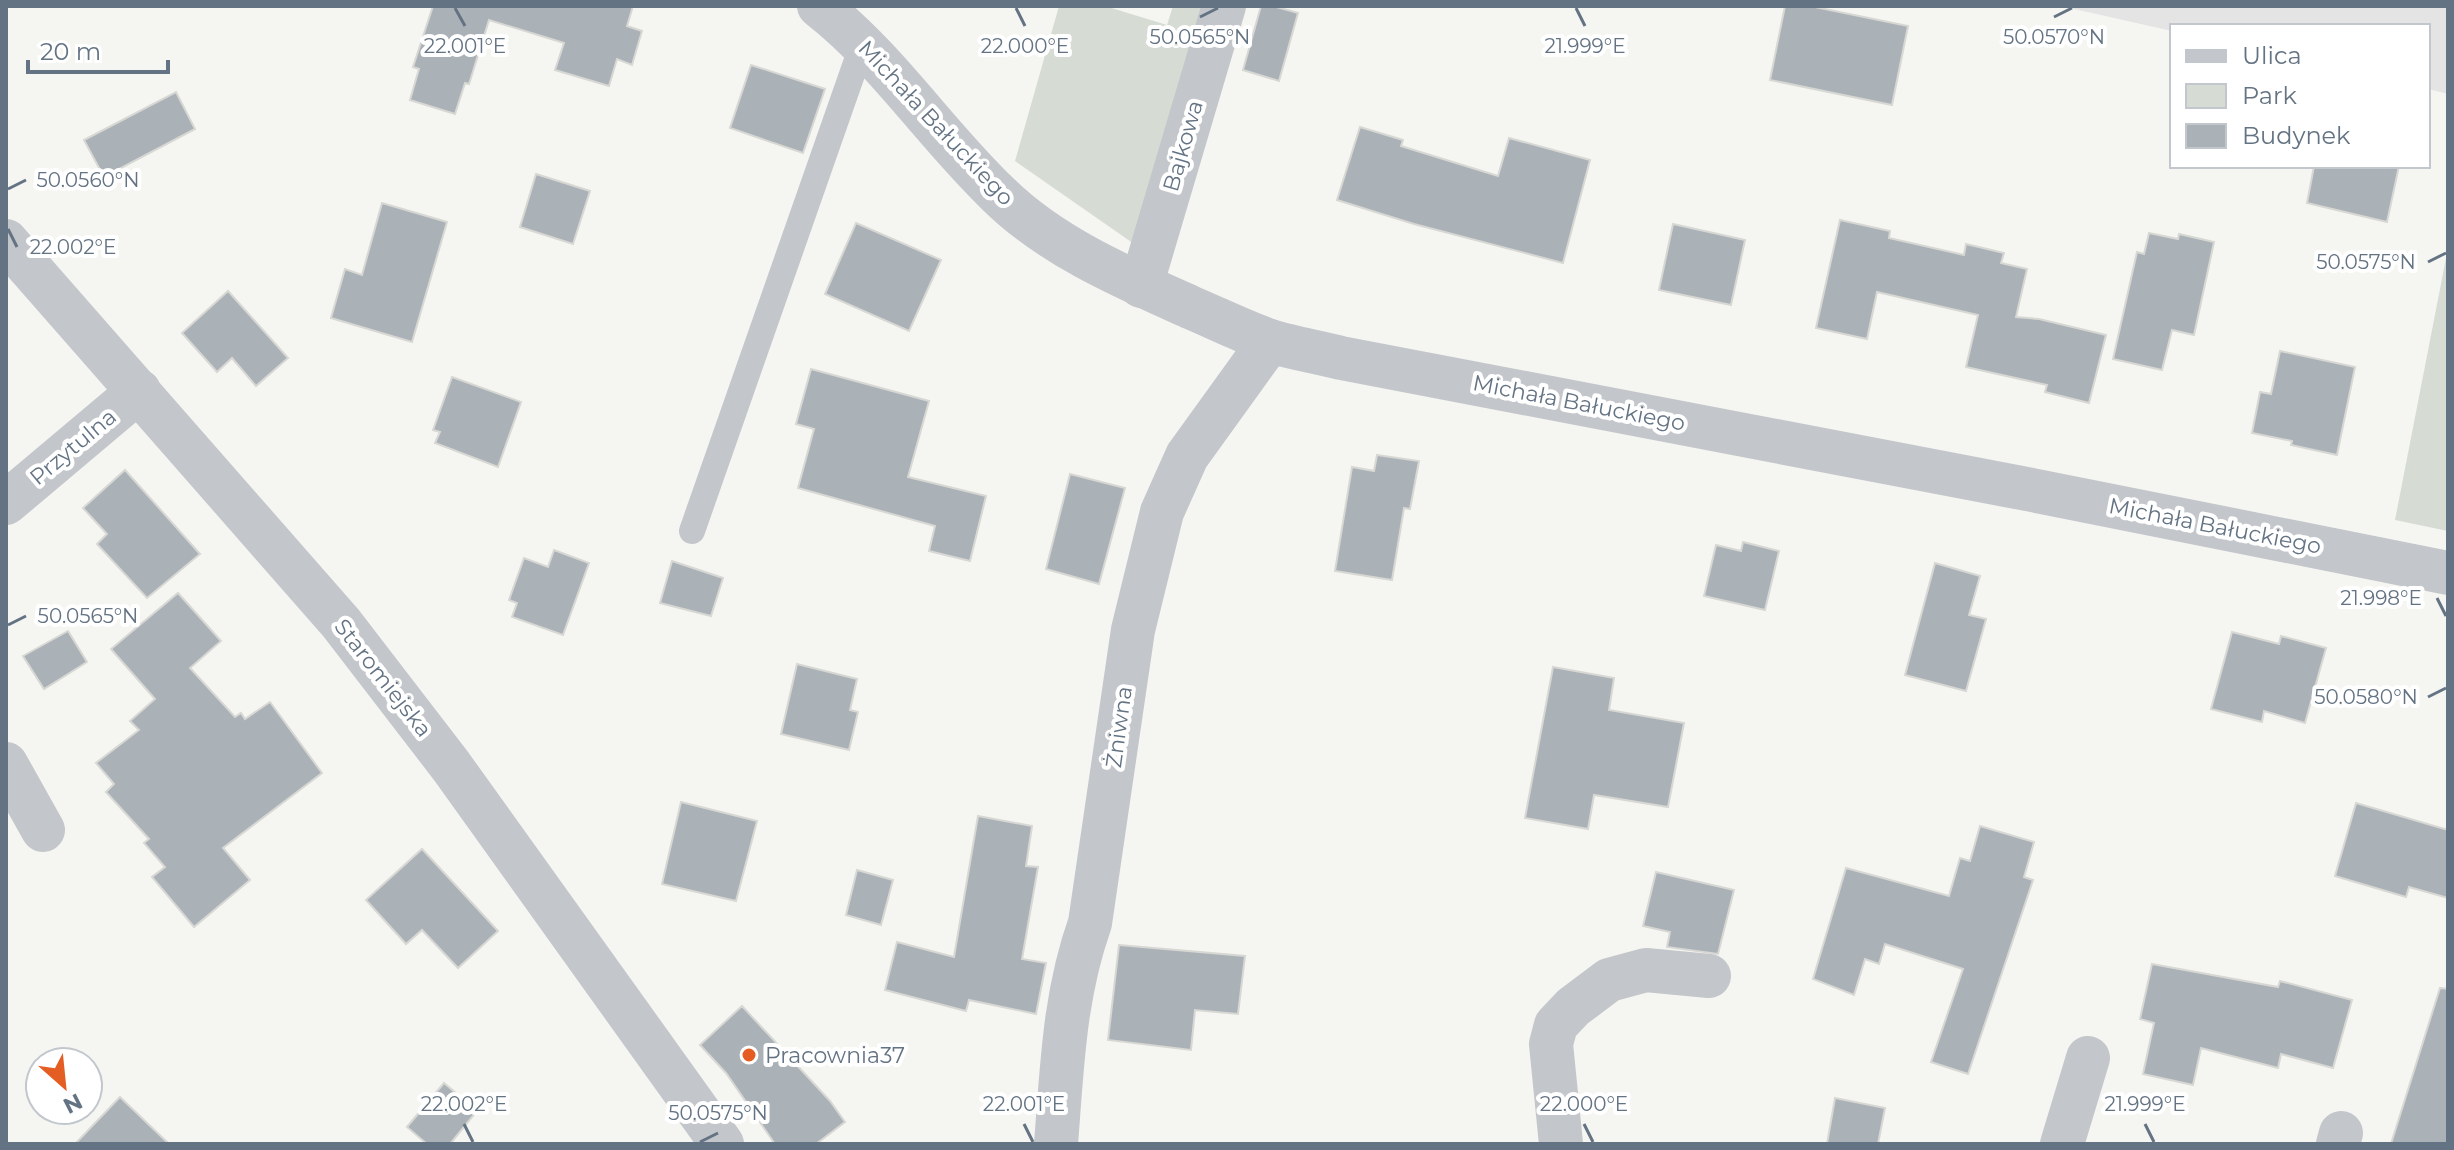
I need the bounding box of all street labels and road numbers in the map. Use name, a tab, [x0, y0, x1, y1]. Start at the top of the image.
street label: Michała Bałuckiego	[853, 35, 1019, 211]
street label: Bajkowa	[1157, 97, 1209, 195]
street label: Michała Bałuckiego	[1471, 369, 1687, 437]
street label: Przytulna	[24, 403, 122, 491]
street label: Michała Bałuckiego	[2107, 492, 2323, 560]
street label: Staromiejska	[329, 614, 437, 742]
street label: Żniwna	[1100, 684, 1138, 770]

